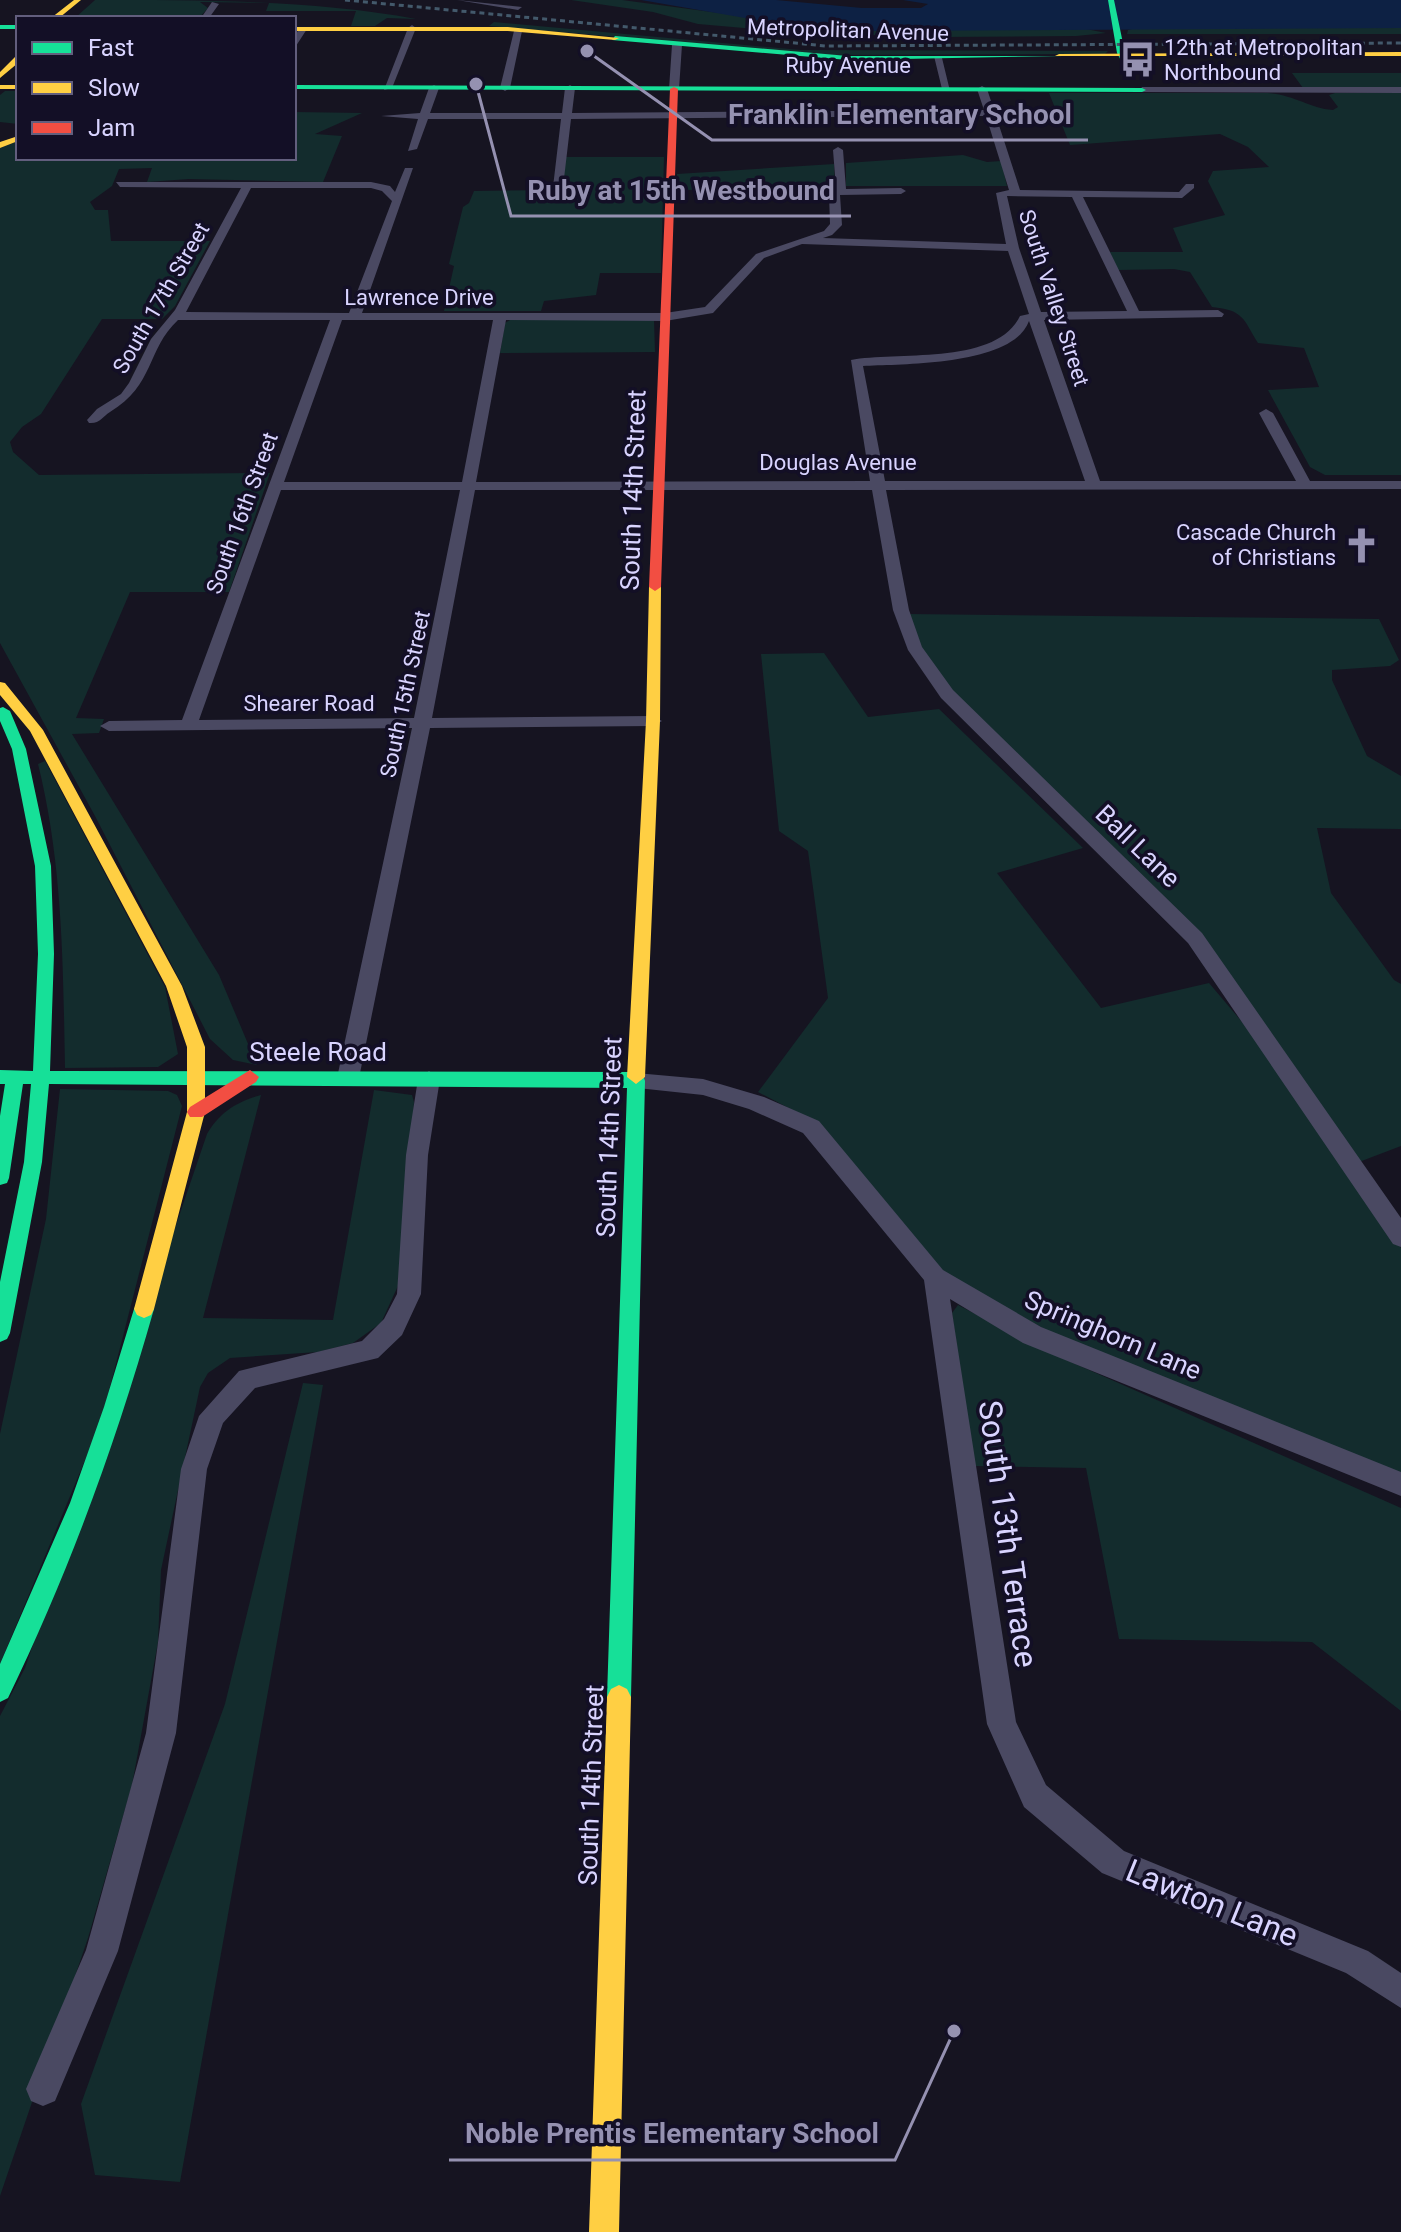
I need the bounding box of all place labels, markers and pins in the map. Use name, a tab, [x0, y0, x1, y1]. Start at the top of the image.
place label: 12th at Metropolitan Northbound	[1164, 35, 1363, 85]
bus stop icon: 12th at Metropolitan Northbound	[1119, 41, 1157, 79]
callout: Franklin Elementary School	[712, 88, 1088, 140]
callout: Ruby at 15th Westbound	[511, 164, 851, 216]
place label: Cascade Church of Christians	[1176, 520, 1336, 570]
church icon: Cascade Church of Christians	[1343, 526, 1381, 564]
callout: Noble Prentis Elementary School	[449, 2108, 895, 2160]

